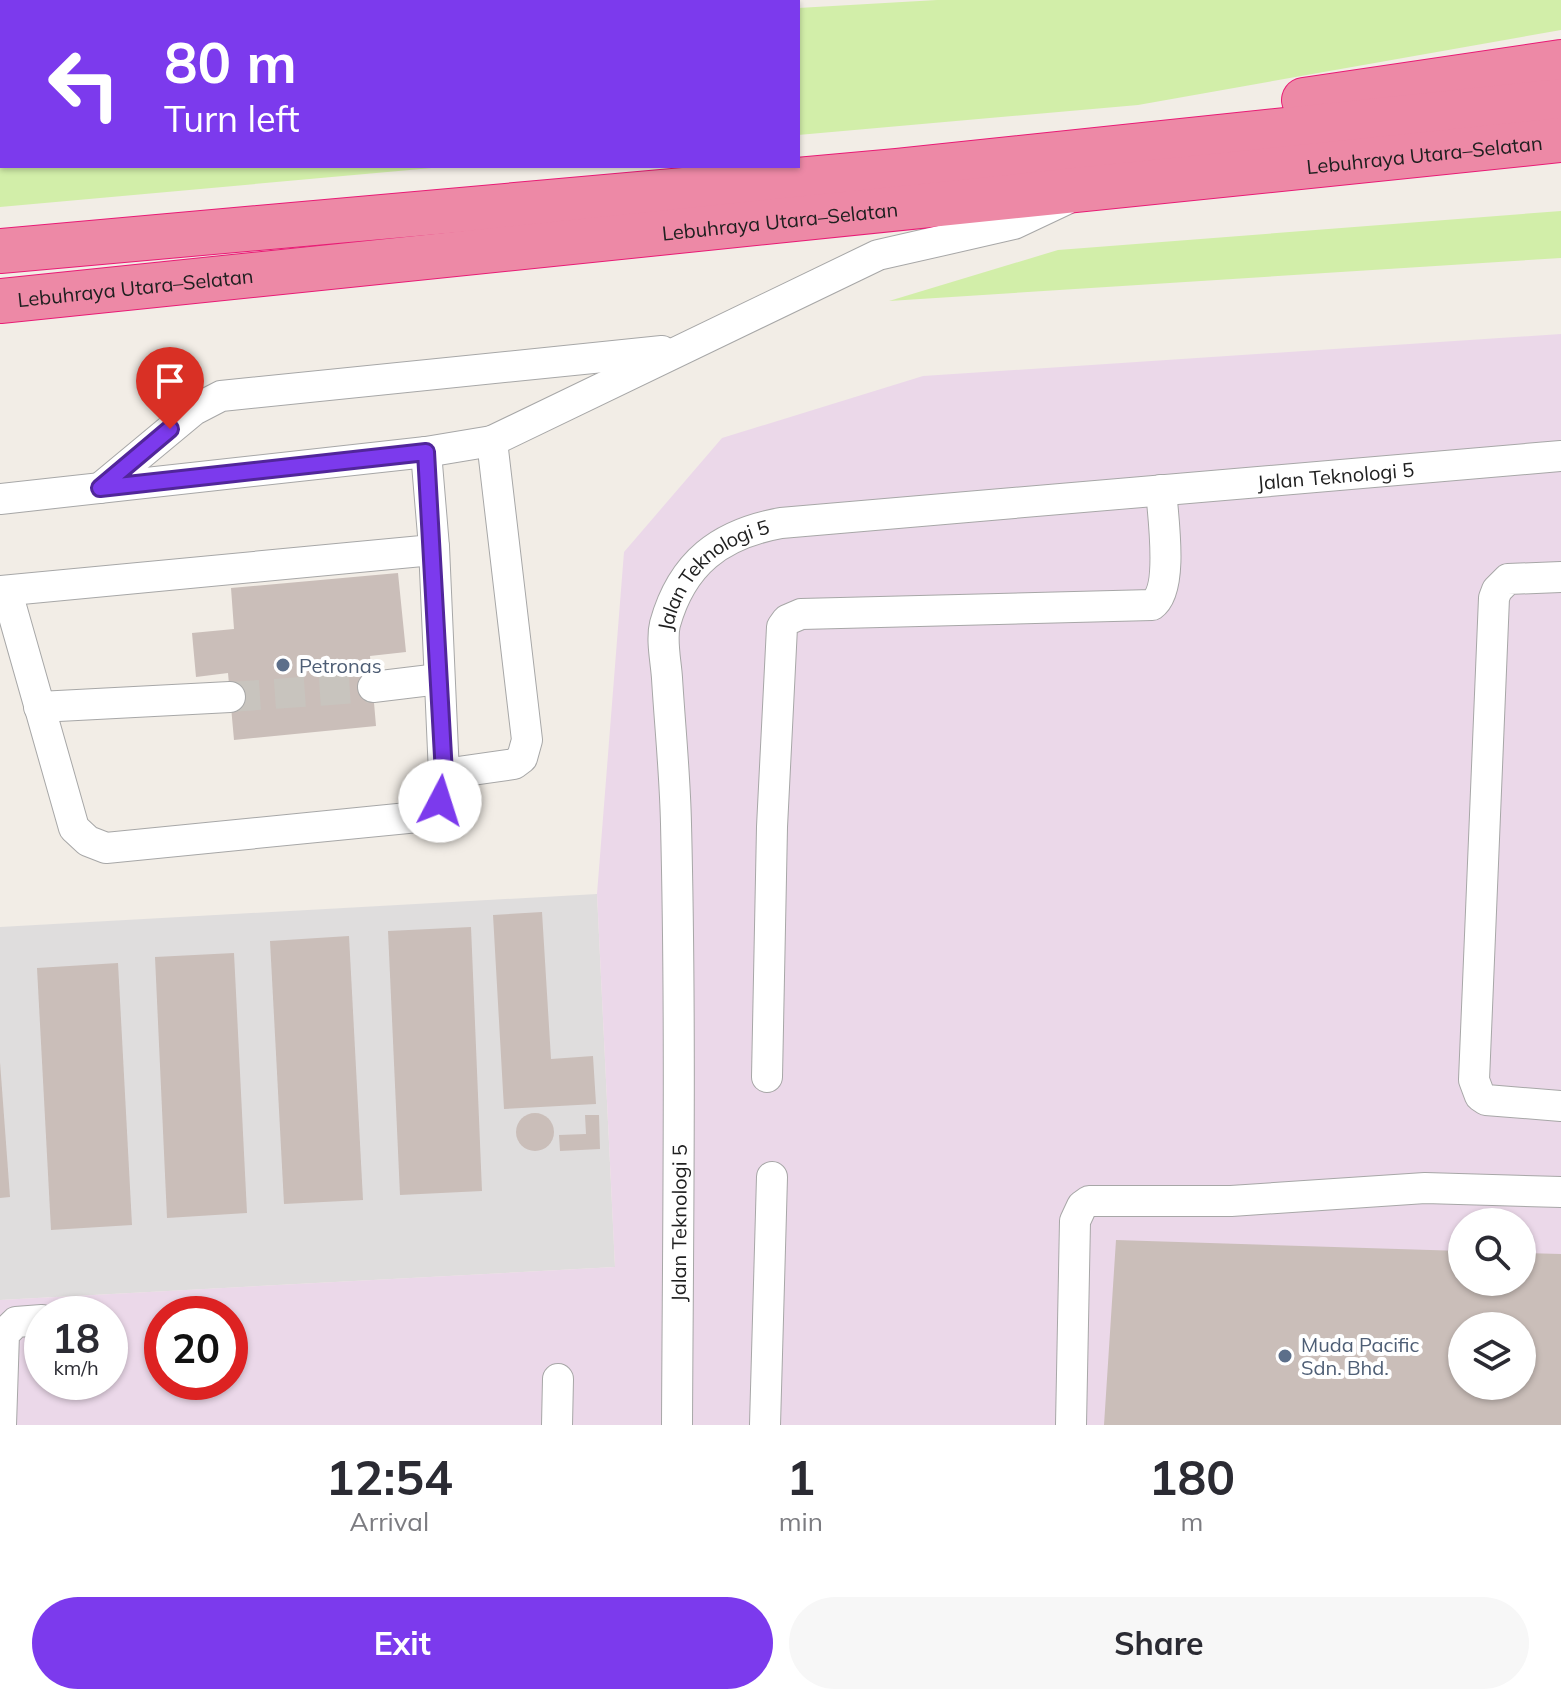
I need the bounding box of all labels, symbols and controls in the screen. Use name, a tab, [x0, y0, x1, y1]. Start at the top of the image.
text: 80 m	[164, 27, 297, 97]
icon: left	[32, 32, 136, 136]
text: Turn left	[164, 96, 300, 141]
street label: Lebuhraya Utara–Selatan	[1305, 129, 1544, 179]
street label: Lebuhraya Utara–Selatan	[661, 196, 899, 245]
street label: Lebuhraya Utara–Selatan	[16, 262, 254, 312]
pin	[136, 347, 204, 429]
icon: arrive	[148, 359, 192, 403]
street label: Jalan Teknologi 5	[1256, 456, 1415, 495]
street label: Jalan Teknologi 5	[652, 513, 772, 632]
place label: Petronas	[299, 653, 382, 678]
marker: Petronas	[274, 656, 292, 674]
position arrow	[398, 759, 482, 843]
street label: Jalan Teknologi 5	[665, 1144, 691, 1302]
map controls	[1448, 1208, 1536, 1400]
button: search	[1448, 1208, 1536, 1296]
speed limit sign: 20	[144, 1296, 248, 1400]
button: layers	[1448, 1312, 1536, 1400]
text: 18	[52, 1313, 100, 1363]
place label: Muda Pacific Sdn. Bhd.	[1301, 1332, 1420, 1380]
marker: Muda Pacific Sdn. Bhd.	[1276, 1347, 1294, 1365]
text: km/h	[53, 1355, 99, 1380]
text: 12:54	[326, 1447, 453, 1507]
text: 1	[786, 1447, 815, 1507]
text: 180	[1149, 1447, 1235, 1507]
text: Arrival	[350, 1505, 429, 1538]
text: min	[779, 1505, 823, 1538]
text: m	[1181, 1505, 1203, 1538]
button: Exit	[32, 1597, 773, 1689]
button: Share	[789, 1597, 1529, 1689]

